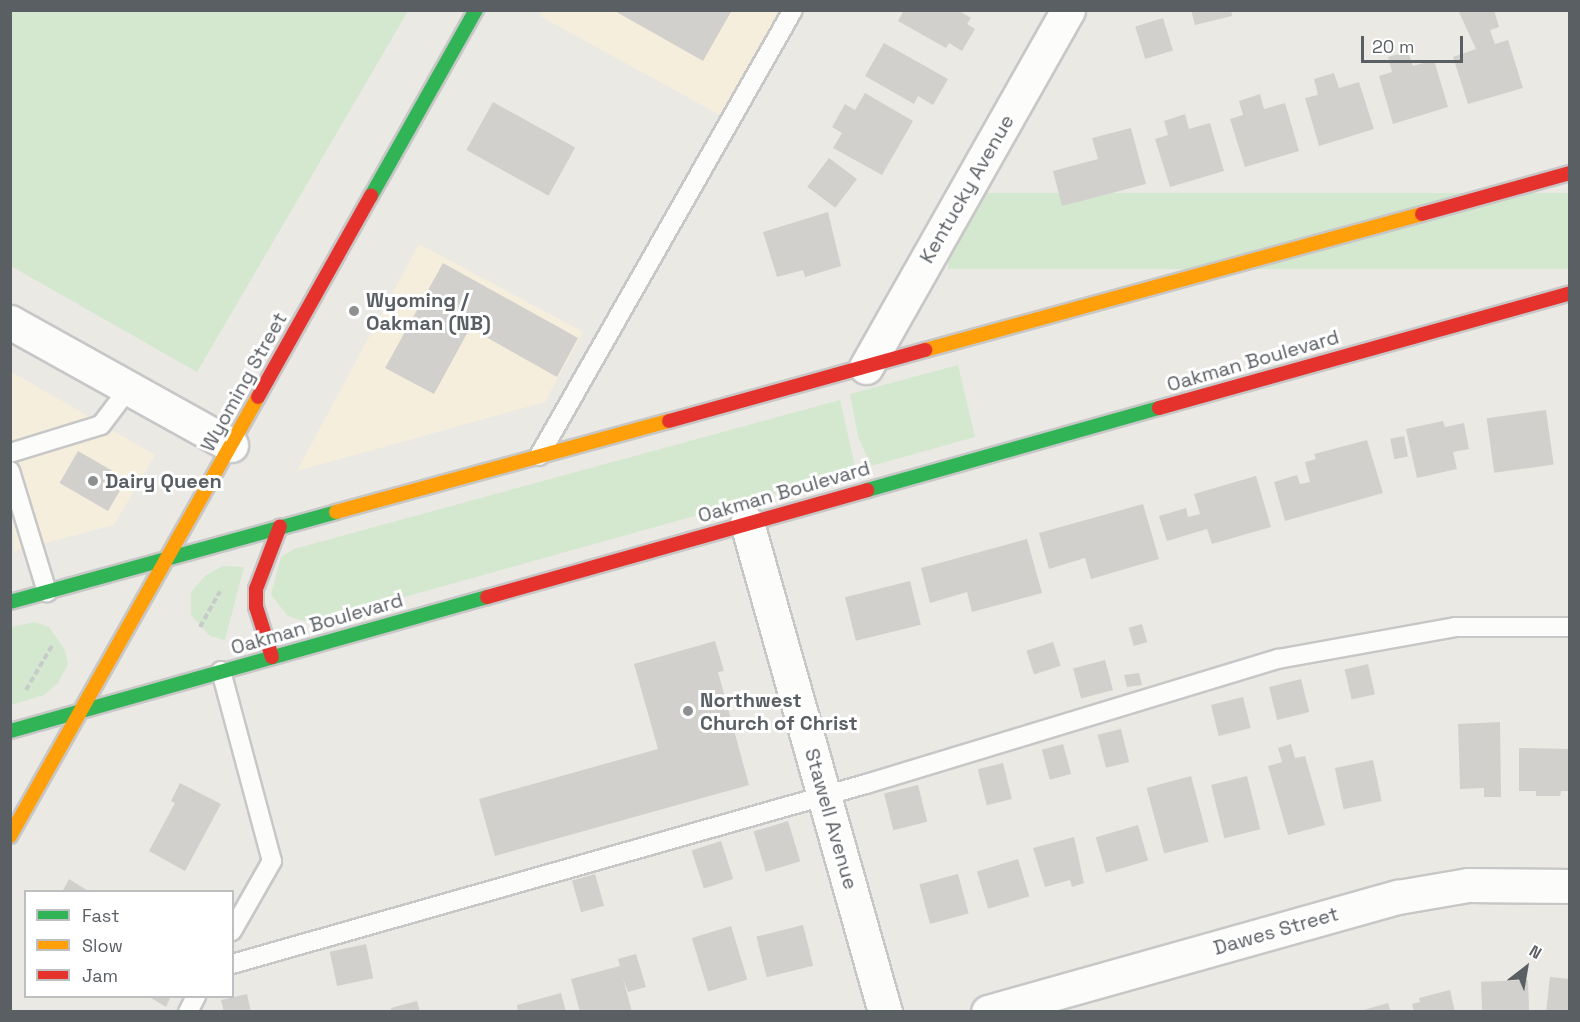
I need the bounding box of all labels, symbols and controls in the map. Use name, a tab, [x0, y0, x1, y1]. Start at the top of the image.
scale bar	[1364, 24, 1466, 62]
text: 20 m	[1372, 35, 1415, 58]
street label: Kentucky Avenue	[915, 110, 1019, 268]
place label: Wyoming / Oakman (NB)	[366, 288, 491, 335]
marker: Wyoming / Oakman (NB)	[347, 304, 361, 318]
street label: Wyoming Street	[196, 308, 292, 456]
street label: Oakman Boulevard	[1164, 325, 1342, 397]
street label: Oakman Boulevard	[695, 456, 873, 528]
place label: Dairy Queen	[105, 469, 222, 493]
marker: Dairy Queen	[86, 474, 100, 488]
street label: Oakman Boulevard	[228, 588, 406, 660]
place label: Northwest Church of Christ	[700, 688, 858, 735]
marker: Northwest Church of Christ	[681, 704, 695, 718]
street label: Stawell Avenue	[799, 746, 863, 892]
legend	[24, 890, 234, 998]
street label: Dawes Street	[1211, 902, 1341, 960]
text: Fast	[82, 904, 119, 927]
text: Slow	[82, 934, 123, 957]
north arrow	[1496, 938, 1556, 998]
text: N	[1526, 940, 1546, 964]
text: Jam	[82, 964, 118, 987]

